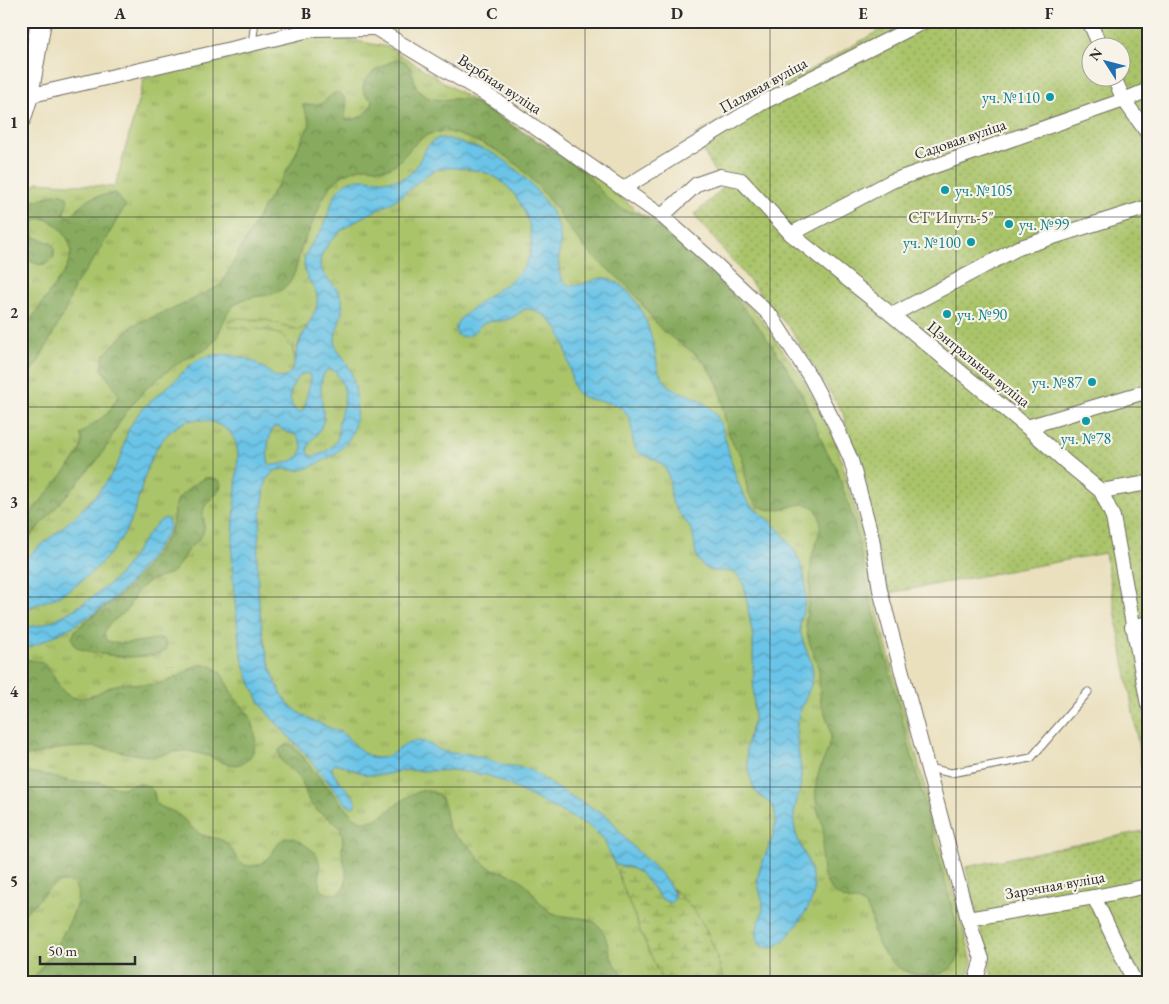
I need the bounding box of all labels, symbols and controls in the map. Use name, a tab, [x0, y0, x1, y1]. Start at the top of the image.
text: A	[113, 3, 126, 24]
text: B	[301, 3, 311, 24]
text: C	[486, 3, 498, 24]
text: D	[671, 3, 683, 24]
text: E	[858, 3, 868, 24]
text: F	[1045, 3, 1054, 24]
north arrow	[1082, 38, 1132, 88]
text: N	[1085, 44, 1106, 64]
street label: Вербная вуліца	[454, 49, 546, 119]
street label: Палявая вуліца	[715, 52, 811, 118]
place label: уч. №110	[982, 87, 1040, 108]
marker: уч. №110	[1044, 91, 1056, 103]
text: 1	[10, 112, 18, 133]
street label: Садовая вуліца	[911, 113, 1009, 165]
place label: уч. №105	[955, 180, 1013, 201]
marker: уч. №105	[939, 184, 951, 196]
park label: СТ"Ипуть-5"	[908, 207, 994, 228]
place label: уч. №99	[1019, 214, 1070, 235]
marker: уч. №99	[1003, 218, 1015, 230]
place label: уч. №100	[903, 232, 961, 253]
marker: уч. №100	[965, 236, 977, 248]
text: 2	[10, 302, 19, 323]
place label: уч. №90	[957, 304, 1008, 325]
marker: уч. №90	[941, 308, 953, 320]
street label: Цэнтральная вуліца	[923, 316, 1035, 412]
place label: уч. №87	[1032, 372, 1082, 393]
marker: уч. №87	[1086, 376, 1098, 388]
marker: уч. №78	[1080, 415, 1092, 427]
place label: уч. №78	[1061, 428, 1111, 449]
text: 3	[10, 492, 18, 513]
text: 4	[10, 681, 19, 702]
street label: Зарэчная вуліца	[1004, 866, 1107, 904]
text: 5	[10, 871, 18, 892]
scale bar	[40, 934, 135, 966]
text: 50 m	[48, 941, 77, 960]

